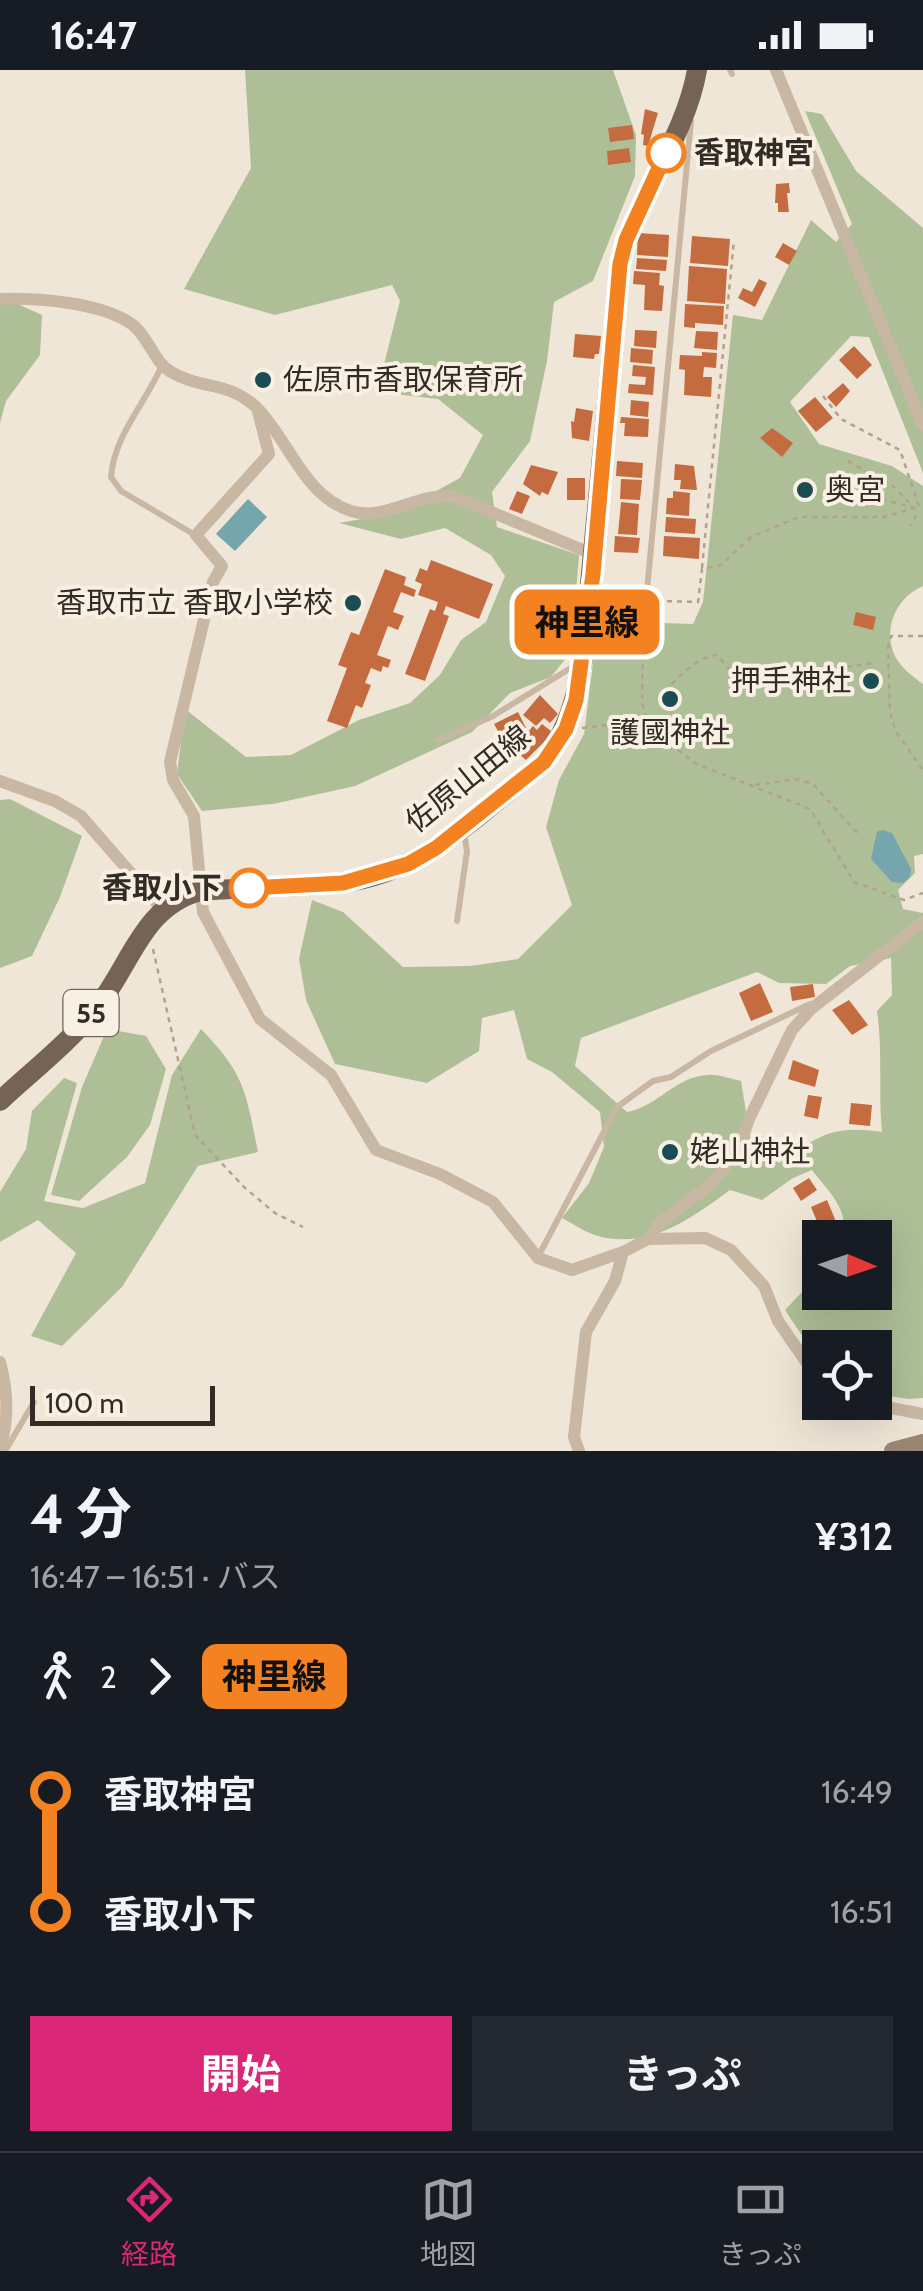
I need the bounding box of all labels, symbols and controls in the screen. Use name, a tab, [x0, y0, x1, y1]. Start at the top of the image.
text: 16:47	[50, 12, 137, 59]
marker: 香取神宮	[647, 134, 685, 172]
place label: 香取神宮	[694, 134, 814, 171]
place label: 佐原市香取保育所	[283, 361, 523, 398]
marker: 佐原市香取保育所	[252, 369, 274, 391]
place label: 奥宮	[825, 471, 885, 508]
marker: 奥宮	[794, 479, 816, 501]
place label: 香取市立 香取小学校	[56, 584, 333, 621]
line badge: 神里線	[530, 590, 644, 654]
marker: 香取市立 香取小学校	[342, 592, 364, 614]
text: 神里線	[534, 601, 640, 644]
place label: 押手神社	[731, 662, 851, 699]
marker: 押手神社	[860, 670, 882, 692]
marker: 護國神社	[659, 688, 681, 710]
place label: 護國神社	[610, 714, 730, 751]
street label: 佐原山田線	[398, 717, 538, 840]
place label: 香取小下	[102, 869, 222, 906]
marker: 香取小下	[230, 869, 268, 907]
road number: 55	[64, 990, 118, 1036]
place label: 姥山神社	[690, 1133, 810, 1170]
marker: 姥山神社	[659, 1141, 681, 1163]
north arrow	[802, 1220, 892, 1310]
map controls	[802, 1220, 892, 1420]
button: locate	[802, 1330, 892, 1420]
scale bar	[30, 1381, 215, 1426]
text: 100 m	[45, 1386, 124, 1420]
text: 4 分	[30, 1480, 132, 1547]
text: ¥312	[815, 1513, 893, 1560]
text: 16:47 – 16:51 · バス	[30, 1557, 281, 1596]
icon: walk	[30, 1649, 85, 1704]
icon: forward	[132, 1649, 187, 1704]
text: 神里線	[222, 1655, 327, 1698]
text: 2	[100, 1657, 117, 1696]
text: 香取神宮	[104, 1771, 256, 1818]
text: 16:49	[821, 1772, 893, 1811]
text: 香取小下	[104, 1891, 256, 1938]
text: 16:51	[830, 1892, 893, 1931]
button: 開始	[30, 2016, 452, 2131]
button: きっぷ	[472, 2016, 893, 2131]
tab: 経路	[121, 2172, 177, 2272]
tab: 地図	[420, 2172, 476, 2272]
tab: きっぷ	[719, 2172, 802, 2272]

